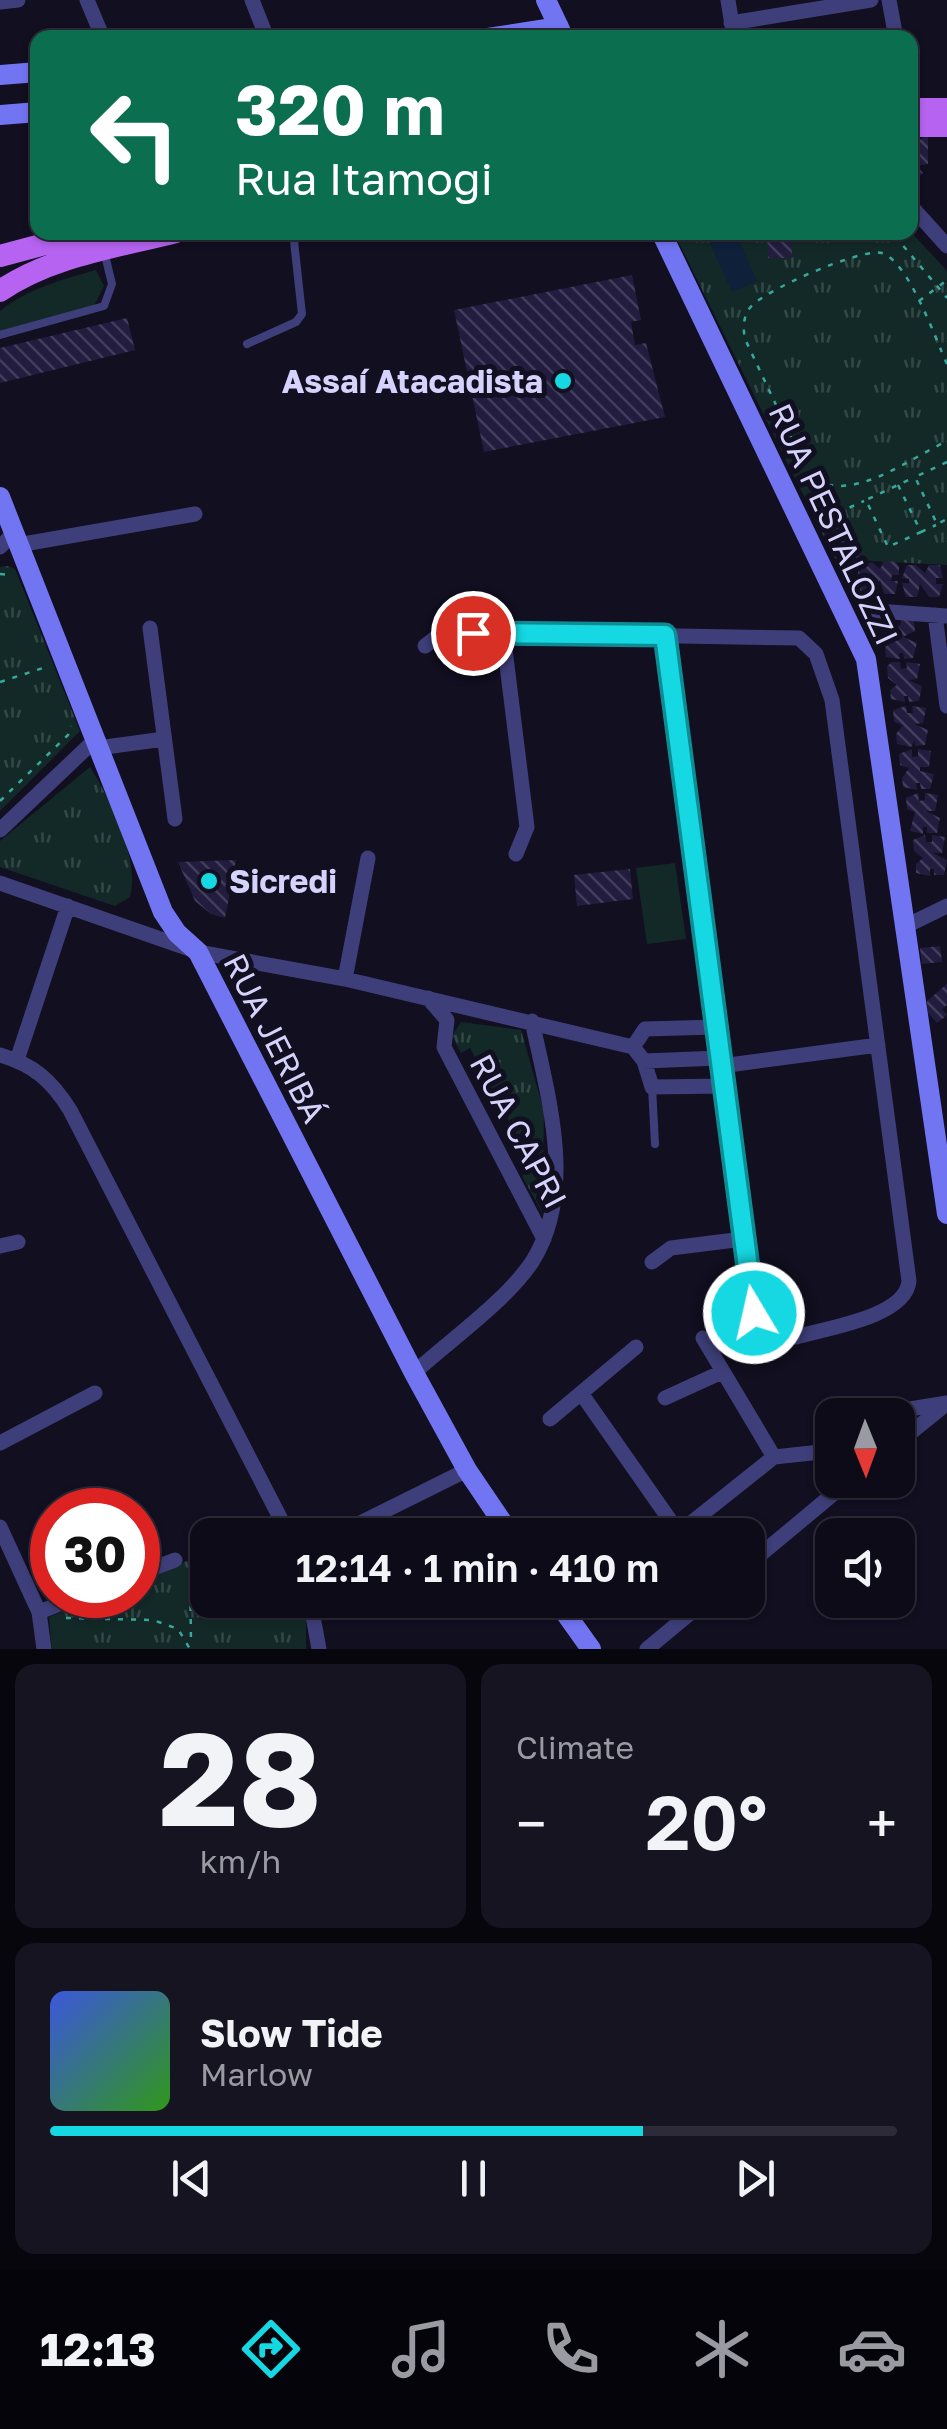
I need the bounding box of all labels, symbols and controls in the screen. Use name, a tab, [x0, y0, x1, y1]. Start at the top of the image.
text: 320 m	[235, 66, 445, 150]
icon: left	[70, 70, 200, 200]
text: Rua Itamogi	[235, 151, 493, 205]
place label: Assaí Atacadista	[282, 362, 543, 400]
marker: Assaí Atacadista	[552, 370, 574, 392]
street label: RUA PESTALOZZI	[761, 397, 907, 651]
pin	[431, 591, 516, 676]
icon: arrive	[446, 606, 501, 661]
place label: Sicredi	[229, 862, 337, 900]
marker: Sicredi	[198, 870, 220, 892]
street label: RUA JERIBÁ	[216, 947, 334, 1129]
street label: RUA CAPRI	[463, 1048, 575, 1214]
position arrow	[702, 1261, 806, 1365]
north arrow	[815, 1398, 915, 1498]
map controls	[815, 1398, 915, 1618]
speed limit sign: 30	[30, 1488, 160, 1618]
button: sound	[815, 1518, 915, 1618]
text: 12:14 · 1 min · 410 m	[296, 1545, 659, 1590]
text: 28	[159, 1699, 322, 1855]
text: Climate	[516, 1728, 634, 1766]
text: 20°	[645, 1776, 768, 1867]
text: −	[516, 1790, 546, 1856]
text: +	[867, 1790, 897, 1856]
text: km/h	[200, 1842, 281, 1880]
text: Slow Tide	[200, 2010, 383, 2055]
text: Marlow	[200, 2055, 313, 2093]
icon: previous	[164, 2151, 219, 2206]
icon: pause	[446, 2151, 501, 2206]
icon: next	[728, 2151, 783, 2206]
icon: directions	[236, 2314, 306, 2384]
icon: music	[386, 2314, 456, 2384]
icon: phone	[536, 2314, 606, 2384]
icon: climate	[687, 2314, 757, 2384]
icon: car	[837, 2314, 907, 2384]
text: 12:13	[40, 2322, 156, 2376]

